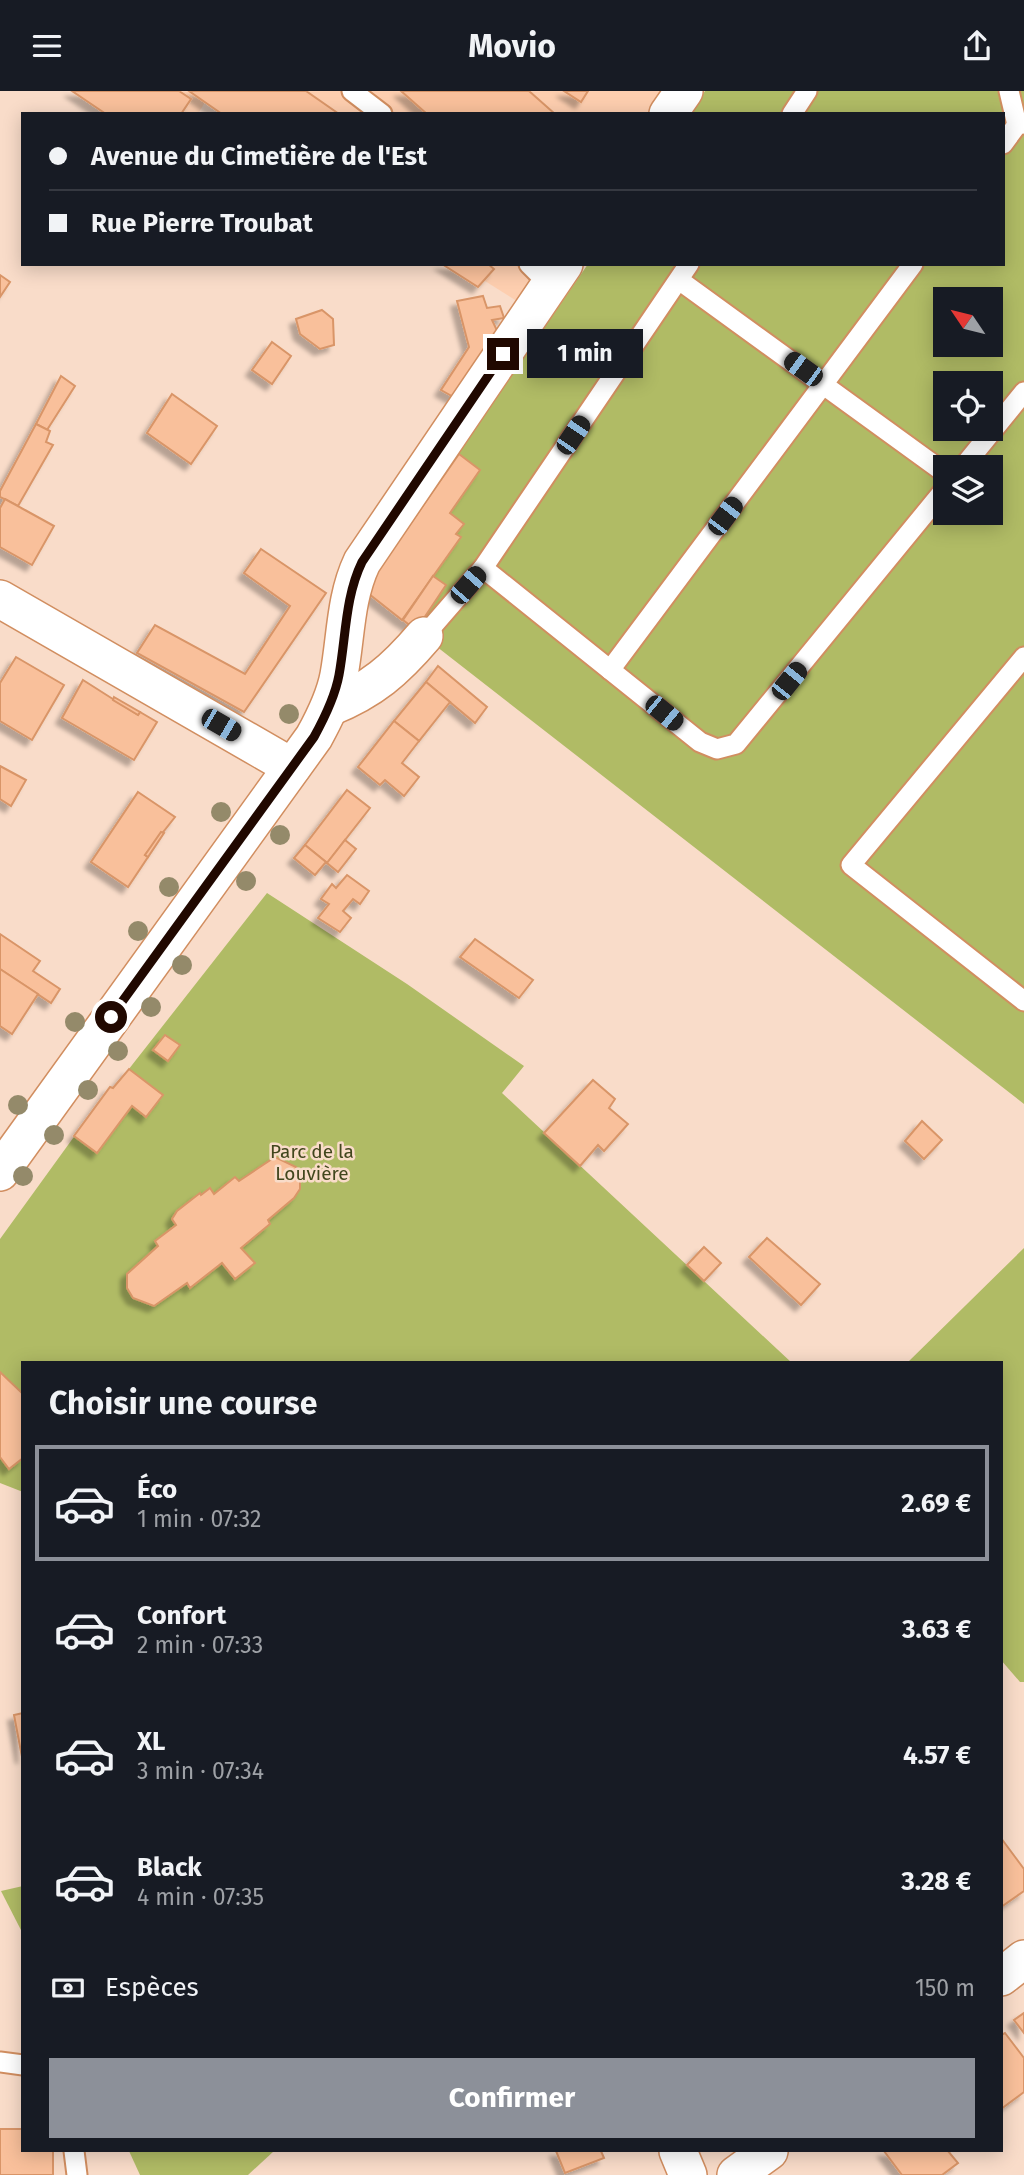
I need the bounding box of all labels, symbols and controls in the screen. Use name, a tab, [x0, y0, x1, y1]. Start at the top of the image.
icon: menu	[28, 27, 66, 65]
text: Movio	[468, 27, 556, 65]
icon: share	[958, 27, 996, 65]
text: Avenue du Cimetière de l'Est	[91, 141, 427, 172]
text: Rue Pierre Troubat	[91, 208, 313, 239]
north arrow	[933, 287, 1003, 357]
map controls	[933, 287, 1003, 525]
callout: 1 min	[528, 329, 643, 379]
route end	[487, 338, 519, 370]
text: 1 min	[557, 339, 613, 367]
car	[780, 348, 827, 390]
button: locate	[933, 371, 1003, 441]
car	[553, 412, 594, 458]
button: layers	[933, 455, 1003, 525]
car	[704, 493, 747, 539]
car	[447, 562, 490, 608]
car	[768, 658, 811, 704]
car	[642, 692, 687, 734]
car	[198, 705, 245, 745]
route start	[95, 1001, 127, 1033]
park label: Parc de la Louvière	[270, 1140, 354, 1185]
text: Choisir une course	[49, 1384, 317, 1422]
icon: car	[53, 1472, 116, 1535]
text: Éco	[137, 1474, 177, 1505]
text: 2.69 €	[901, 1488, 971, 1519]
text: 1 min · 07:32	[137, 1505, 261, 1533]
icon: car	[53, 1598, 116, 1661]
text: Confort	[137, 1600, 226, 1631]
text: 3.63 €	[902, 1614, 971, 1645]
text: 2 min · 07:33	[137, 1631, 263, 1659]
icon: car	[53, 1724, 116, 1787]
text: XL	[137, 1726, 165, 1757]
text: 4.57 €	[903, 1740, 971, 1771]
text: 3 min · 07:34	[137, 1757, 264, 1785]
icon: car	[53, 1850, 116, 1913]
text: Black	[137, 1852, 202, 1883]
text: 3.28 €	[901, 1866, 971, 1897]
text: 4 min · 07:35	[137, 1883, 264, 1911]
icon: cash	[49, 1969, 87, 2007]
text: Espèces	[105, 1972, 199, 2003]
text: 150 m	[915, 1974, 975, 2002]
button: Confirmer	[49, 2058, 975, 2138]

